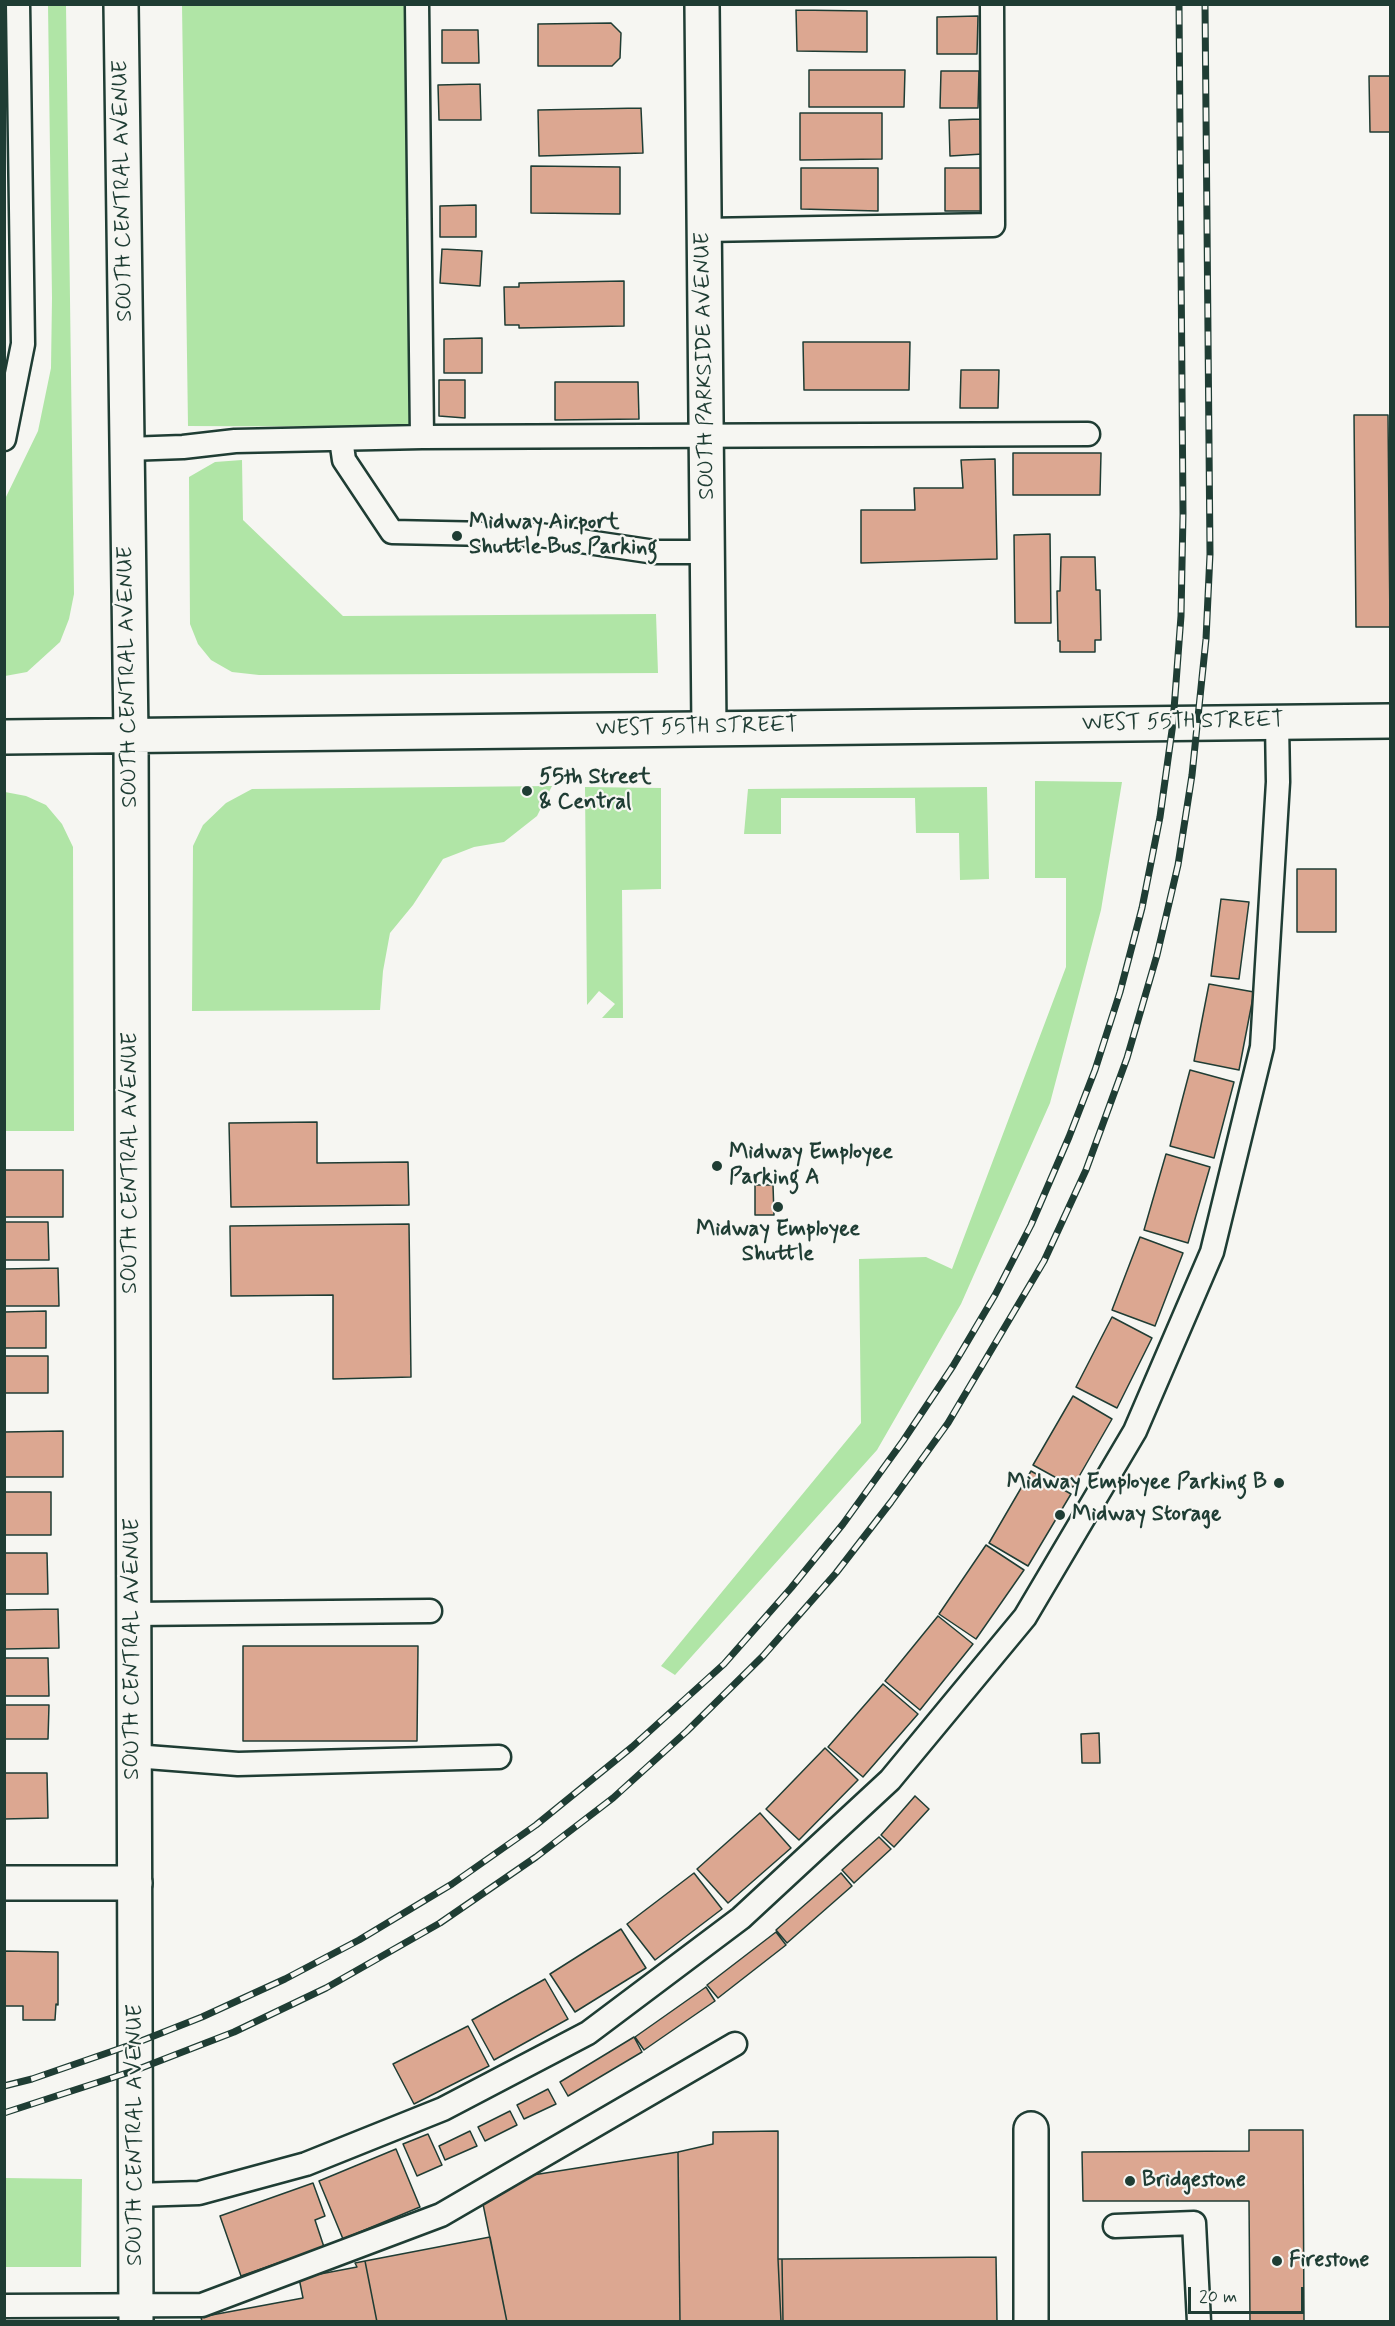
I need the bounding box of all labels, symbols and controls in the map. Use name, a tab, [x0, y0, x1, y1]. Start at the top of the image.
street label: SOUTH CENTRAL AVENUE	[109, 60, 139, 322]
street label: SOUTH PARKSIDE AVENUE	[690, 232, 722, 500]
place label: Midway Airport Shuttle Bus Parking	[469, 510, 658, 562]
marker: Midway Airport Shuttle Bus Parking	[450, 529, 464, 543]
street label: SOUTH CENTRAL AVENUE	[114, 546, 144, 808]
street label: WEST 55TH STREET	[1082, 708, 1284, 738]
street label: WEST 55TH STREET	[596, 713, 798, 743]
place label: 55th Street & Central	[539, 765, 651, 816]
marker: 55th Street & Central	[520, 784, 534, 798]
street label: SOUTH CENTRAL AVENUE	[118, 1032, 144, 1294]
place label: Midway Employee Parking A	[729, 1140, 893, 1192]
marker: Midway Employee Parking A	[710, 1159, 724, 1173]
marker: Midway Employee Shuttle	[771, 1200, 785, 1214]
place label: Midway Employee Shuttle	[696, 1217, 860, 1268]
place label: Midway Employee Parking B	[1007, 1470, 1267, 1496]
marker: Midway Employee Parking B	[1272, 1476, 1286, 1490]
place label: Midway Storage	[1072, 1502, 1221, 1528]
marker: Midway Storage	[1053, 1508, 1067, 1522]
street label: SOUTH CENTRAL AVENUE	[120, 1518, 146, 1780]
street label: SOUTH CENTRAL AVENUE	[123, 2004, 149, 2266]
place label: Bridgestone	[1142, 2168, 1246, 2194]
marker: Bridgestone	[1123, 2174, 1137, 2188]
place label: Firestone	[1289, 2248, 1369, 2274]
marker: Firestone	[1270, 2254, 1284, 2268]
scale bar	[1191, 2275, 1306, 2313]
text: 20 m	[1199, 2285, 1237, 2309]

